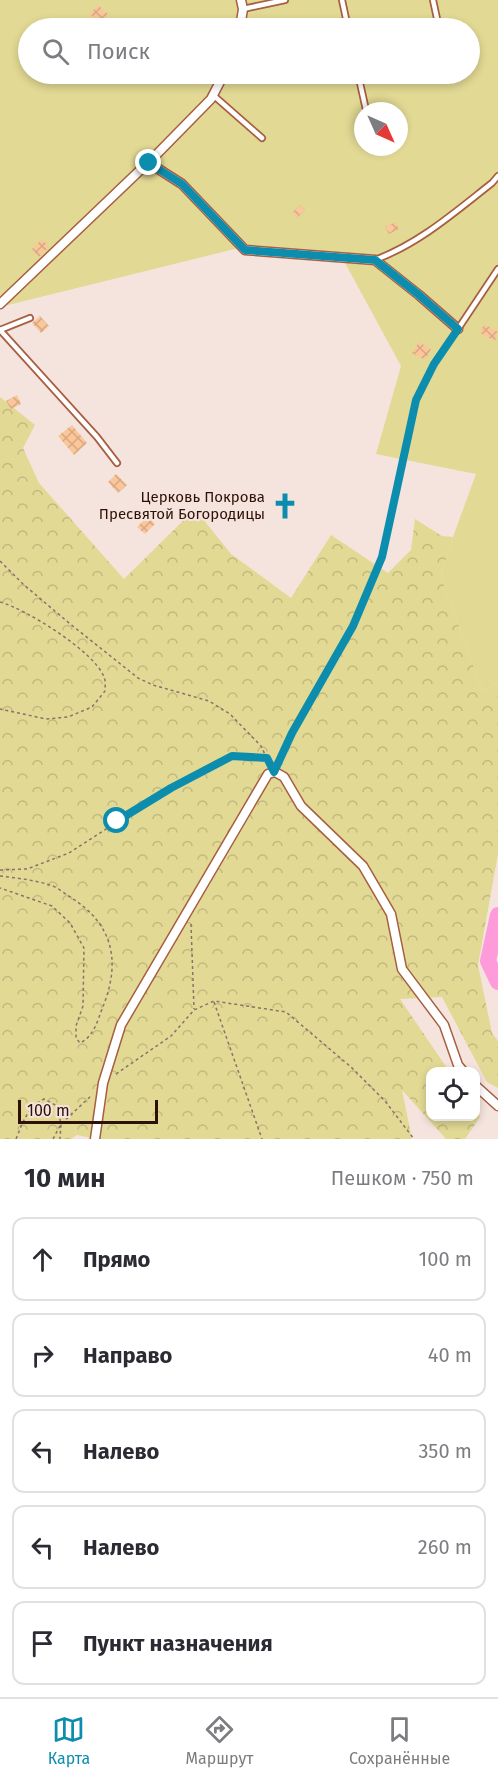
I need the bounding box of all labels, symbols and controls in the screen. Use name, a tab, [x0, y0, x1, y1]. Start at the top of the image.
search box	[18, 18, 480, 84]
icon: search	[39, 35, 72, 68]
text: Поиск	[87, 38, 150, 65]
north arrow	[354, 102, 408, 156]
route end	[135, 149, 161, 175]
place label: Церковь Покрова Пресвятой Богородицы	[99, 488, 265, 523]
church icon: Церковь Покрова Пресвятой Богородицы	[270, 491, 300, 521]
route start	[103, 807, 129, 833]
map controls	[426, 1067, 480, 1121]
button: locate	[426, 1067, 480, 1121]
scale bar	[18, 1097, 158, 1124]
text: 100 m	[27, 1101, 70, 1120]
text: 10 мин	[24, 1163, 106, 1194]
text: Пешком · 750 m	[331, 1166, 474, 1190]
icon: ahead	[26, 1243, 59, 1276]
text: Прямо	[83, 1246, 150, 1273]
text: 100 m	[419, 1247, 472, 1271]
icon: right	[26, 1339, 59, 1372]
text: Направо	[83, 1342, 172, 1369]
text: 40 m	[428, 1343, 472, 1367]
icon: left	[26, 1435, 59, 1468]
text: Налево	[83, 1438, 159, 1465]
text: 350 m	[418, 1439, 472, 1463]
icon: left	[26, 1531, 59, 1564]
text: Налево	[83, 1534, 159, 1561]
text: 260 m	[418, 1535, 472, 1559]
icon: arrive	[26, 1627, 59, 1660]
text: Пункт назначения	[83, 1630, 273, 1657]
tab: Карта	[48, 1713, 90, 1768]
tab: Маршрут	[186, 1713, 254, 1768]
tab: Сохранённые	[349, 1713, 450, 1768]

